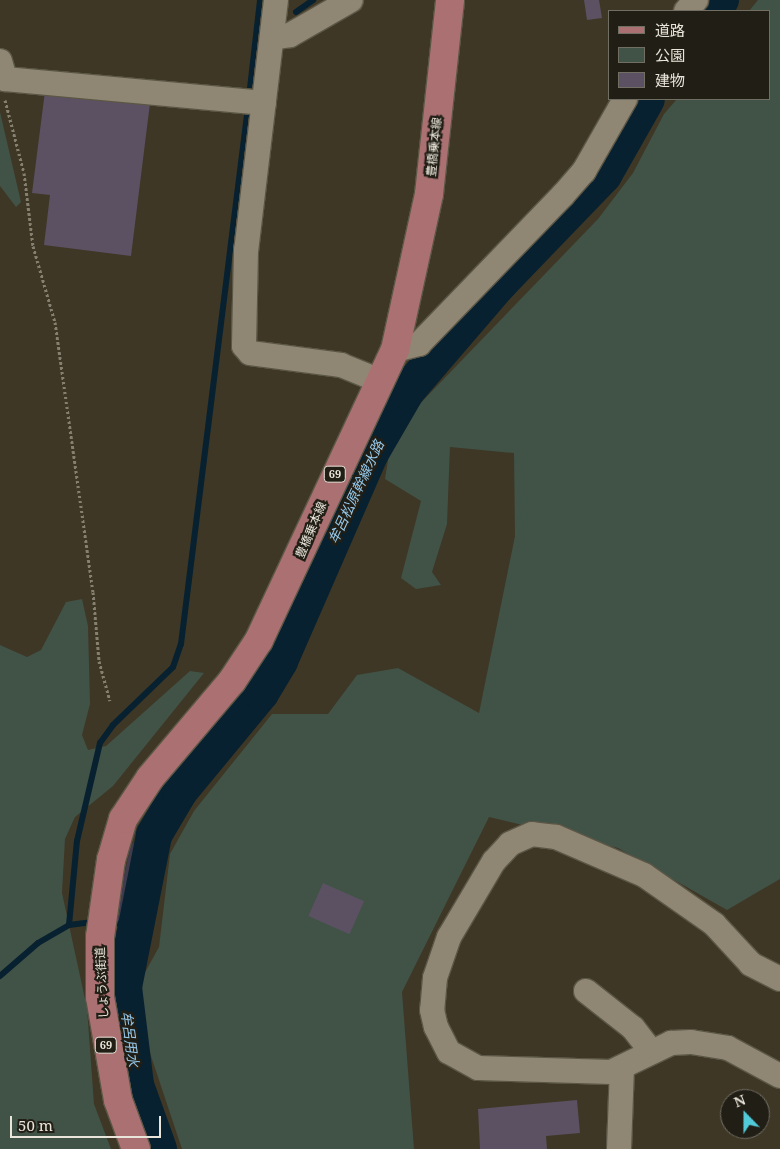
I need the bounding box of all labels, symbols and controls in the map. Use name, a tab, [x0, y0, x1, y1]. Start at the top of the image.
legend	[608, 10, 770, 100]
text: 道路	[655, 20, 685, 40]
text: 公園	[655, 45, 685, 65]
text: 建物	[655, 70, 685, 90]
street label: 豊橋乗本線	[424, 116, 444, 178]
water label: 牟呂松原幹線水路	[325, 438, 387, 546]
road number: 69	[324, 466, 346, 482]
street label: 豊橋乗本線	[293, 500, 329, 560]
street label: しょうぶ街道	[93, 947, 111, 1019]
water label: 牟呂用水	[118, 1010, 142, 1068]
road number: 69	[95, 1036, 117, 1054]
north arrow	[720, 1089, 770, 1139]
text: N	[731, 1090, 748, 1111]
scale bar	[12, 1106, 164, 1138]
text: 50 m	[18, 1115, 53, 1135]

